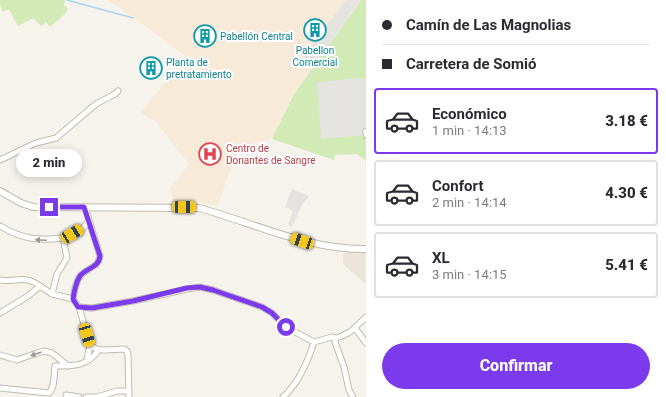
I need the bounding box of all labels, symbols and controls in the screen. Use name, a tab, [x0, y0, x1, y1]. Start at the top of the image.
text: Camín de Las Magnolias	[406, 16, 571, 34]
building icon: Pabellon Comercial	[302, 17, 328, 43]
building icon: Pabellón Central	[192, 23, 218, 49]
place label: Pabellón Central	[220, 31, 293, 42]
place label: Pabellon Comercial	[292, 45, 338, 68]
building icon: Planta de pretratamiento	[138, 55, 164, 81]
text: Carretera de Somió	[406, 55, 536, 73]
place label: Planta de pretratamiento	[166, 57, 232, 80]
icon: car	[384, 103, 420, 139]
text: Económico	[432, 105, 507, 123]
text: 3.18 €	[605, 112, 648, 130]
text: 1 min · 14:13	[432, 123, 507, 138]
hospital icon: Centro de Donantes de Sangre	[197, 141, 223, 167]
place label: Centro de Donantes de Sangre	[226, 143, 316, 166]
callout: 2 min	[16, 149, 82, 177]
text: 2 min	[33, 155, 65, 170]
icon: car	[384, 175, 420, 211]
text: Confort	[432, 177, 483, 195]
text: 4.30 €	[605, 184, 648, 202]
text: 2 min · 14:14	[432, 195, 507, 210]
route end	[40, 198, 58, 216]
car	[172, 201, 196, 213]
car	[59, 223, 85, 245]
car	[289, 231, 315, 251]
one-way arrow	[35, 236, 47, 243]
icon: car	[384, 247, 420, 283]
text: XL	[432, 249, 450, 267]
text: 5.41 €	[605, 256, 648, 274]
text: 3 min · 14:15	[432, 267, 507, 282]
route start	[277, 318, 295, 336]
car	[78, 322, 96, 348]
button: Confirmar	[382, 343, 650, 389]
one-way arrow	[29, 351, 41, 357]

